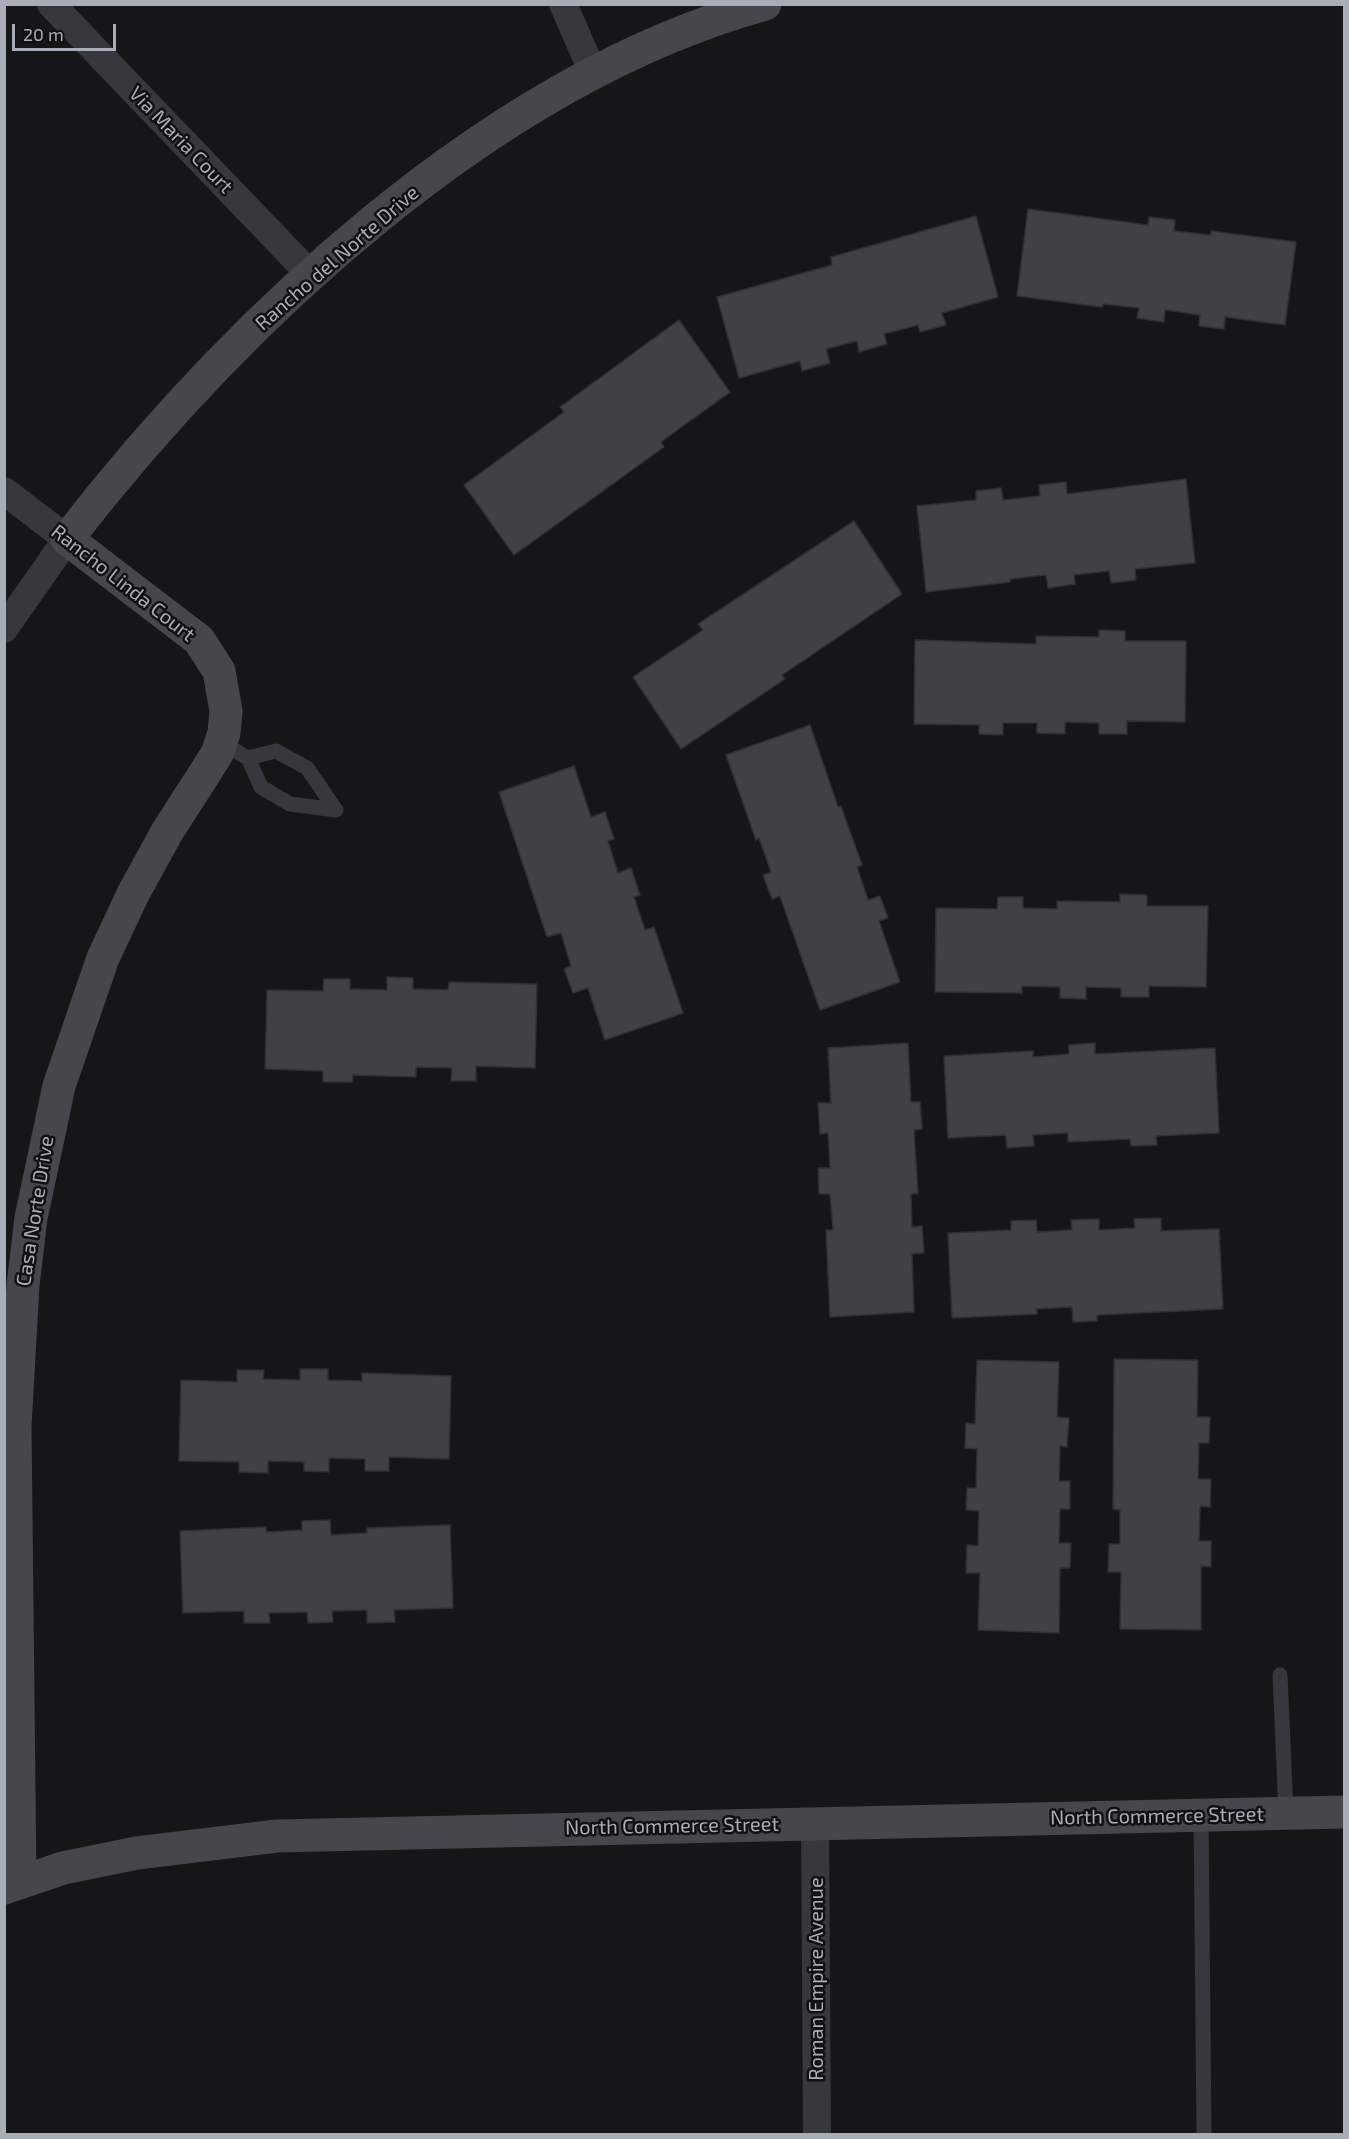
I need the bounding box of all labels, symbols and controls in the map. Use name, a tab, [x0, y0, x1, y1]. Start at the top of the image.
scale bar	[15, 12, 118, 50]
text: 20 m	[23, 23, 64, 45]
street label: Via Maria Court	[124, 82, 238, 198]
street label: Rancho del Norte Drive	[250, 181, 424, 335]
street label: Rancho Linda Court	[46, 519, 200, 647]
street label: Casa Norte Drive	[11, 1134, 59, 1288]
street label: North Commerce Street	[1050, 1802, 1264, 1830]
street label: North Commerce Street	[565, 1812, 779, 1840]
street label: Roman Empire Avenue	[804, 1877, 828, 2081]

